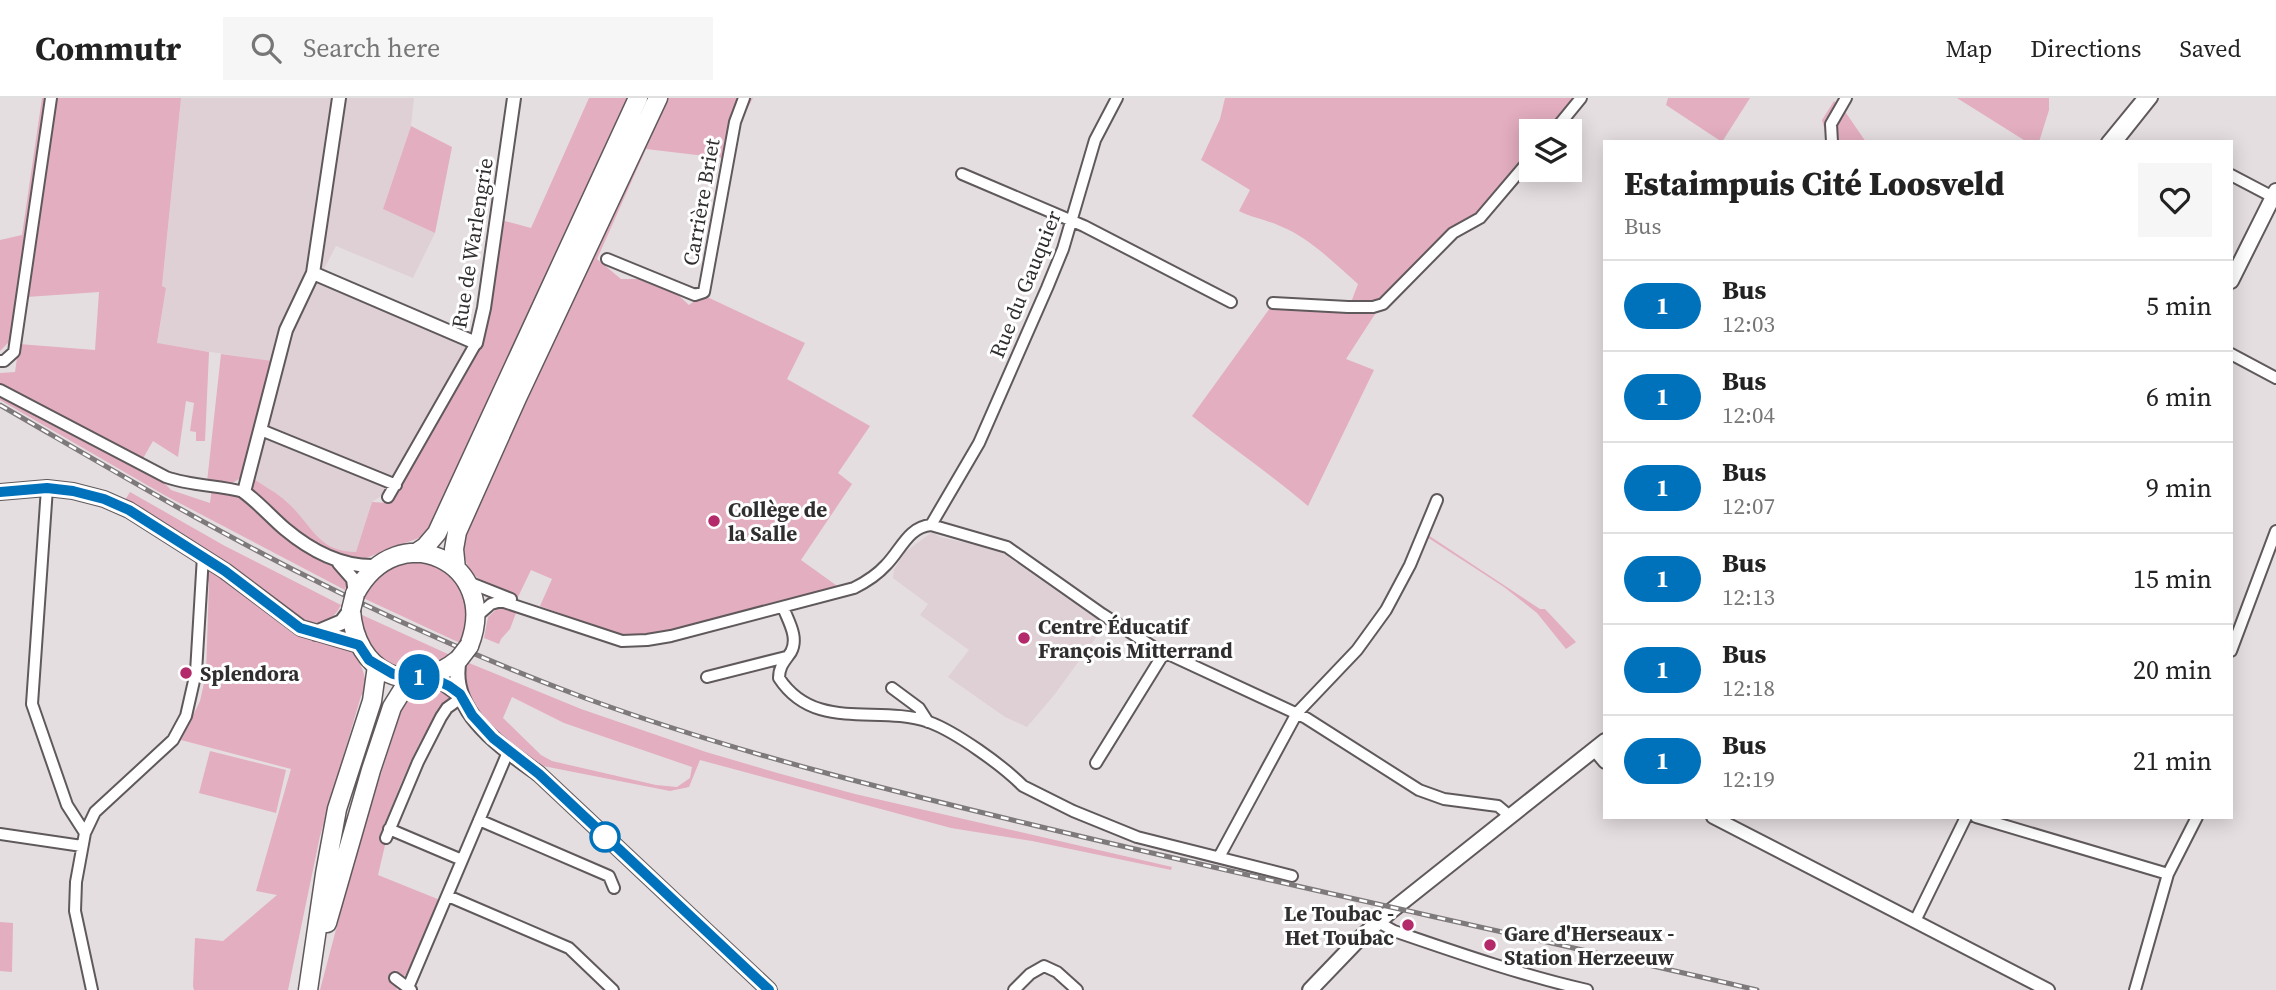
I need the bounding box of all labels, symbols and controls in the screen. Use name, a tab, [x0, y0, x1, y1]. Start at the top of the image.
search box	[223, 17, 713, 80]
text: Commutr	[35, 26, 181, 71]
icon: search	[247, 29, 285, 67]
text: Search here	[303, 30, 440, 66]
text: Map	[1945, 32, 1992, 65]
text: Directions	[2030, 32, 2141, 65]
text: Saved	[2179, 32, 2241, 65]
map controls	[1519, 119, 1582, 182]
button: layers	[1519, 119, 1582, 182]
street label: Carrière Briet	[676, 136, 726, 268]
street label: Rue de Warlengrie	[444, 156, 500, 330]
text: Estaimpuis Cité Loosveld	[1624, 161, 2004, 206]
button: heart	[2138, 163, 2212, 237]
street label: Rue du Gauquier	[982, 206, 1068, 362]
text: Bus	[1624, 210, 1661, 242]
text: Bus	[1722, 272, 1766, 308]
text: 5 min	[2146, 288, 2212, 324]
text: 1	[1656, 289, 1669, 322]
text: 12:03	[1722, 308, 1775, 340]
text: Bus	[1722, 363, 1766, 399]
text: 6 min	[2146, 379, 2212, 415]
text: 1	[1656, 380, 1669, 413]
text: 12:04	[1722, 399, 1775, 431]
text: Bus	[1722, 454, 1766, 490]
text: 9 min	[2146, 470, 2212, 506]
text: 1	[1656, 471, 1669, 504]
text: 12:07	[1722, 490, 1775, 522]
place label: Collège de la Salle	[728, 495, 827, 548]
marker: Collège de la Salle	[706, 513, 722, 529]
text: Bus	[1722, 545, 1766, 581]
text: 15 min	[2133, 561, 2212, 597]
text: 1	[1656, 562, 1669, 595]
text: 12:13	[1722, 581, 1775, 613]
place label: Centre Éducatif François Mitterrand	[1038, 612, 1233, 665]
marker: Centre Éducatif François Mitterrand	[1016, 630, 1032, 646]
text: Bus	[1722, 636, 1766, 672]
text: 20 min	[2133, 652, 2212, 688]
text: 1	[1656, 653, 1669, 686]
line badge: 1	[396, 654, 442, 700]
place label: Splendora	[200, 659, 300, 688]
text: 1	[412, 660, 426, 693]
marker: Splendora	[178, 665, 194, 681]
text: 12:18	[1722, 672, 1775, 704]
text: Bus	[1722, 727, 1766, 763]
text: 21 min	[2133, 743, 2212, 779]
text: 1	[1656, 744, 1669, 777]
text: 12:19	[1722, 763, 1775, 795]
unlabelled marker	[590, 822, 620, 852]
place label: Le Toubac - Het Toubac	[1284, 899, 1394, 952]
marker: Le Toubac - Het Toubac	[1400, 917, 1416, 933]
place label: Gare d'Herseaux - Station Herzeeuw	[1504, 919, 1675, 972]
marker: Gare d'Herseaux - Station Herzeeuw	[1482, 937, 1498, 953]

